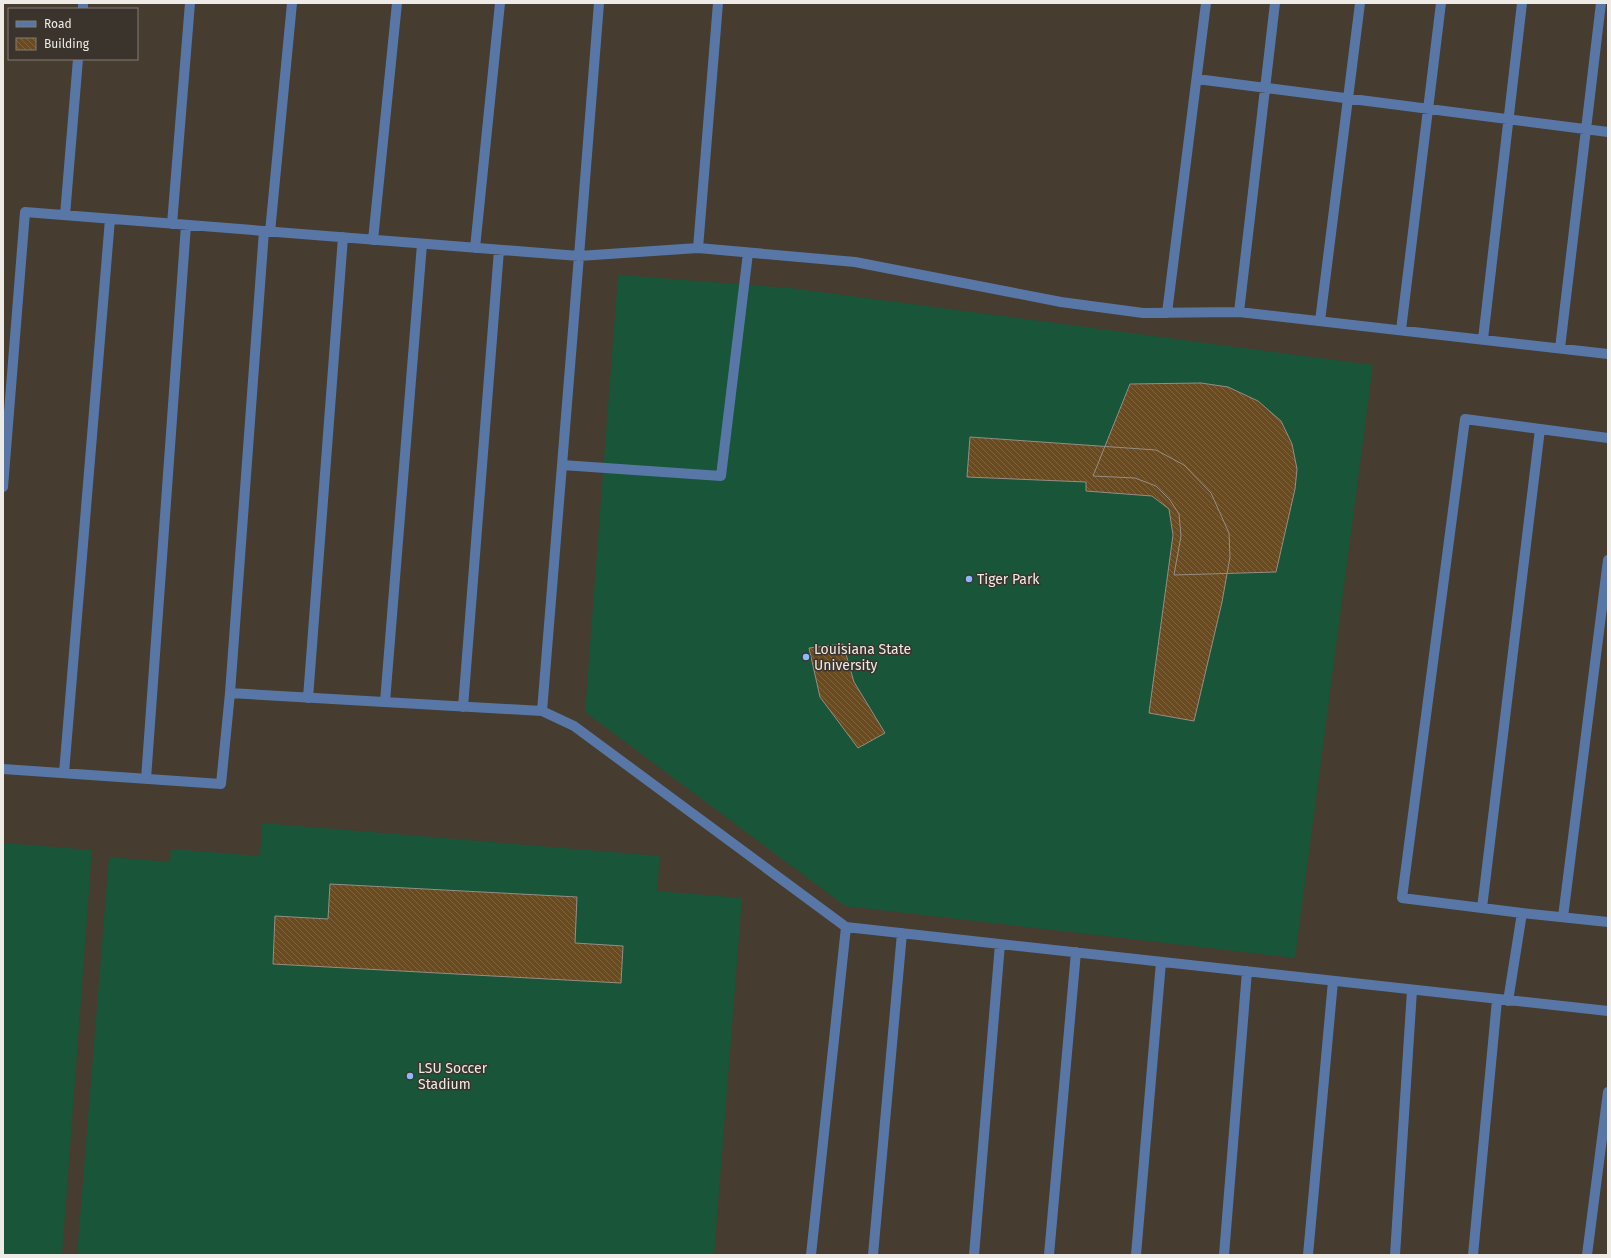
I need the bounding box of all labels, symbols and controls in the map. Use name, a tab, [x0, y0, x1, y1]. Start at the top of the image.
legend	[8, 8, 138, 60]
text: Road	[44, 17, 72, 31]
text: Building	[44, 37, 90, 51]
place label: Tiger Park	[977, 571, 1040, 588]
marker: Tiger Park	[964, 574, 974, 584]
place label: Louisiana State University	[814, 641, 911, 674]
marker: Louisiana State University	[801, 652, 811, 662]
place label: LSU Soccer Stadium	[418, 1060, 488, 1093]
marker: LSU Soccer Stadium	[405, 1071, 415, 1081]

